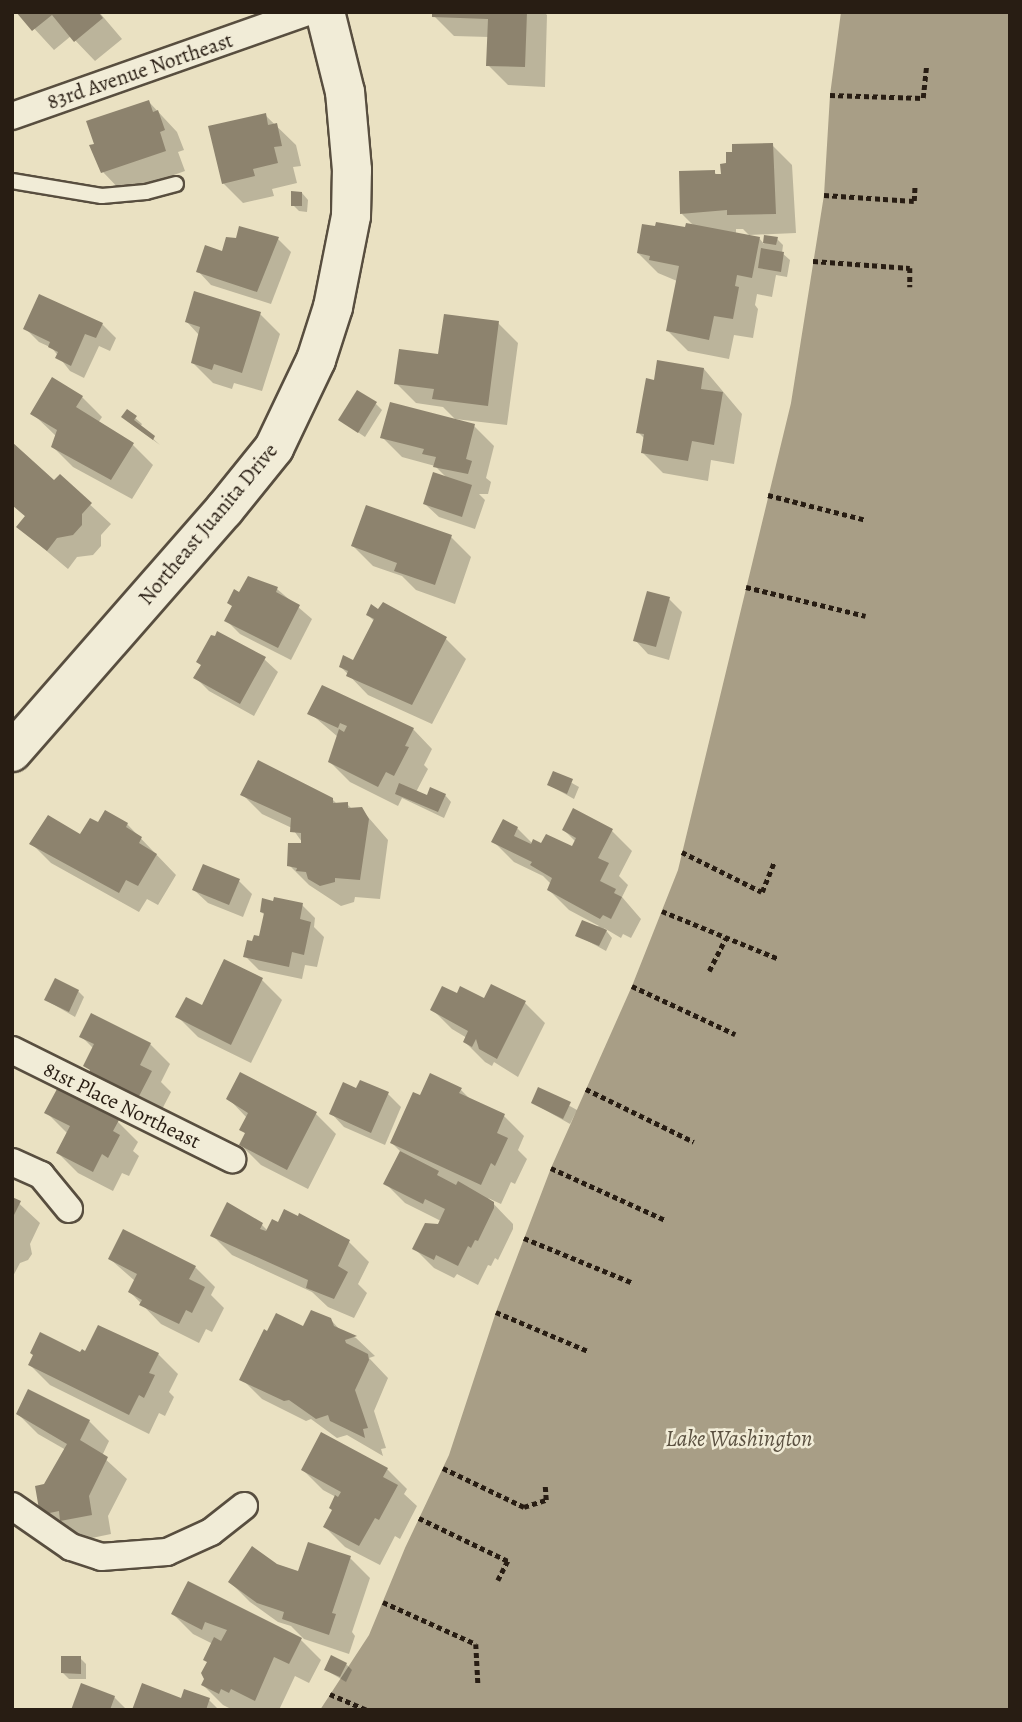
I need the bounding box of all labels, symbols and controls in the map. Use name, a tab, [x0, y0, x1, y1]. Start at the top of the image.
street label: 83rd Avenue Northeast	[44, 27, 236, 115]
street label: Northeast Juanita Drive	[133, 438, 283, 610]
street label: 81st Place Northeast	[39, 1056, 205, 1154]
water label: Lake Washington	[666, 1425, 812, 1453]

